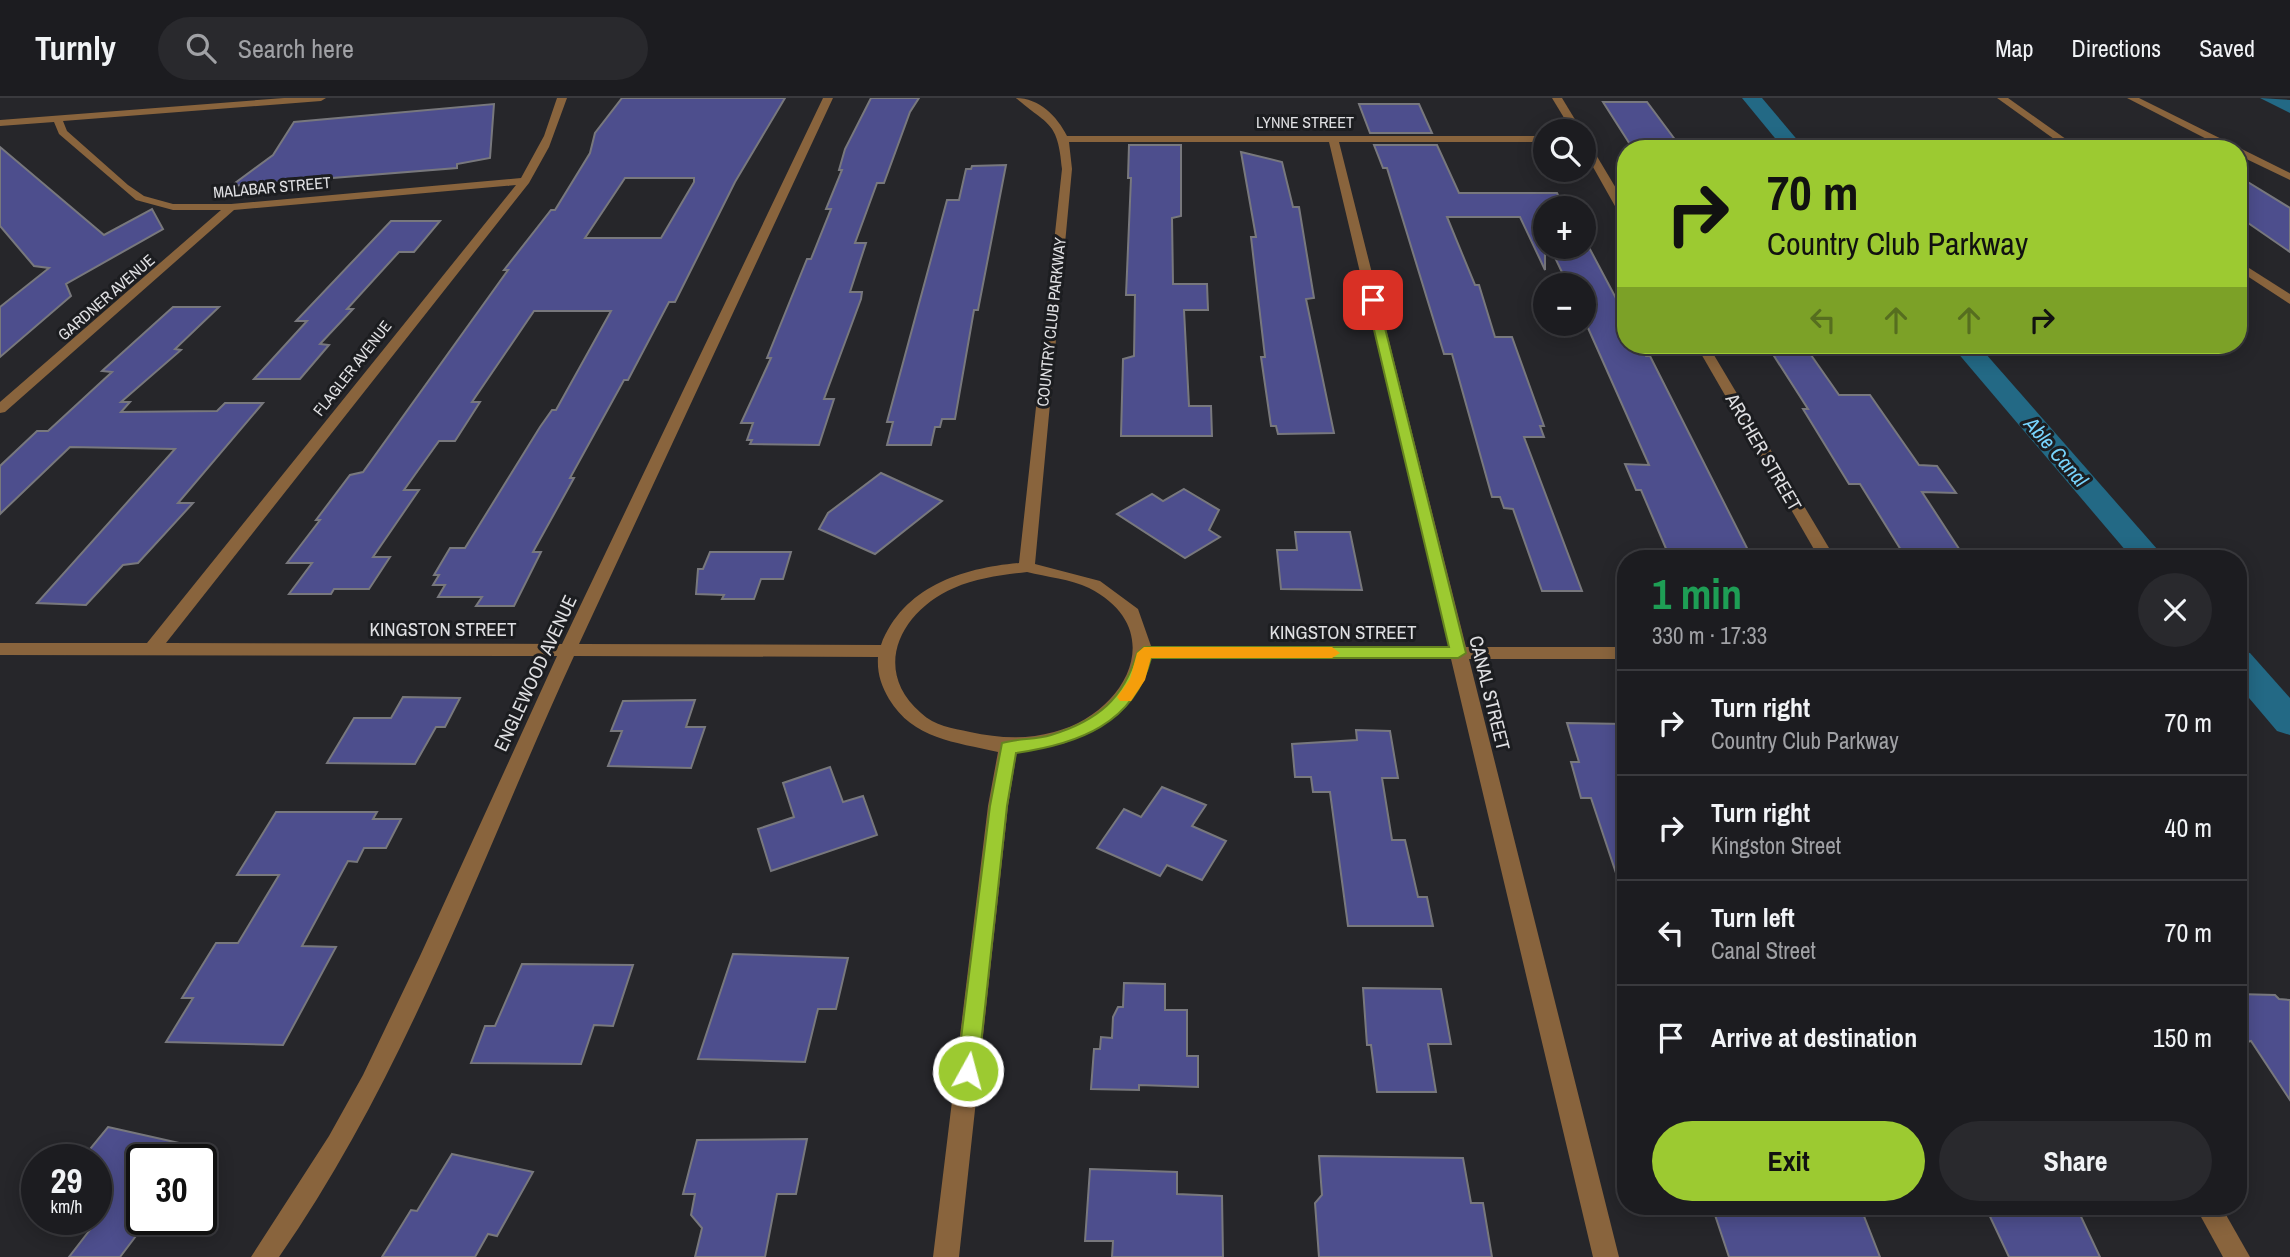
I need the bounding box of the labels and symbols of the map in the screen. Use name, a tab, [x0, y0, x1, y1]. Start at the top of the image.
street label: LYNNE STREET	[1256, 111, 1354, 133]
street label: MALABAR STREET	[212, 171, 332, 203]
street label: COUNTRY CLUB PARKWAY	[1031, 236, 1071, 408]
street label: GARDNER AVENUE	[53, 249, 159, 345]
pin	[1343, 270, 1403, 330]
street label: FLAGLER AVENUE	[308, 316, 396, 420]
street label: ARCHER STREET	[1719, 388, 1808, 516]
water label: Able Canal	[2017, 410, 2096, 494]
street label: ENGLEWOOD AVENUE	[487, 591, 583, 755]
street label: KINGSTON STREET	[370, 616, 517, 642]
street label: KINGSTON STREET	[1270, 619, 1417, 645]
street label: CANAL STREET	[1463, 633, 1517, 753]
position arrow	[931, 1034, 1005, 1108]
speed limit sign: 30	[126, 1144, 217, 1235]

